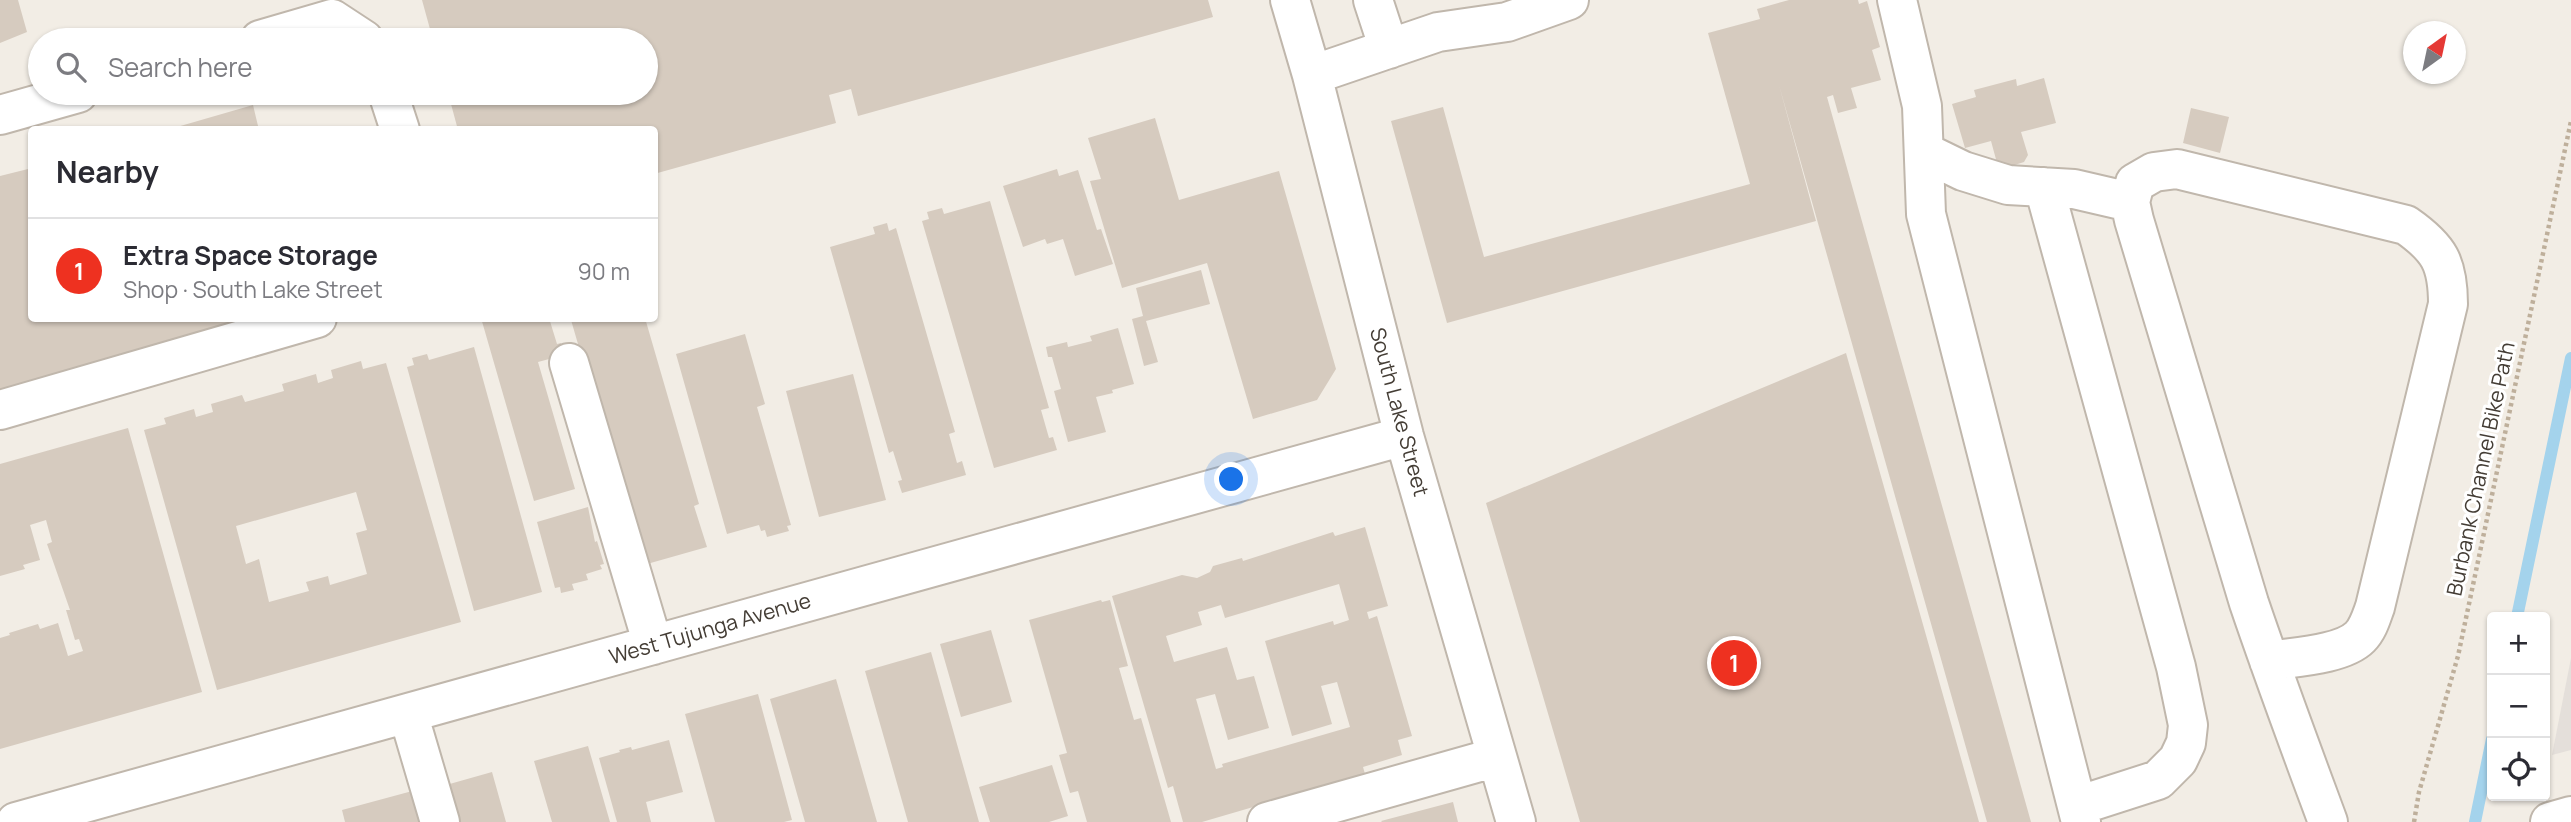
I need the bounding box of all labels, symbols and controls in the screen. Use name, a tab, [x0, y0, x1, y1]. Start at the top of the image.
north arrow	[2403, 21, 2466, 84]
search box	[28, 28, 658, 105]
icon: search	[52, 48, 90, 86]
text: Search here	[108, 49, 253, 85]
text: Nearby	[56, 151, 159, 192]
text: Extra Space Storage	[123, 237, 378, 273]
text: 1	[74, 255, 84, 287]
text: 90 m	[578, 255, 630, 287]
text: Shop · South Lake Street	[123, 273, 383, 305]
street label: South Lake Street	[1364, 324, 1436, 499]
street label: Burbank Channel Bike Path	[2439, 339, 2521, 598]
your location	[1214, 462, 1248, 496]
street label: West Tujunga Avenue	[606, 586, 814, 670]
map controls	[2487, 612, 2550, 801]
button: +	[2487, 612, 2550, 675]
pin: 1	[1711, 637, 1757, 689]
button: −	[2487, 675, 2550, 738]
button: locate	[2487, 738, 2550, 801]

